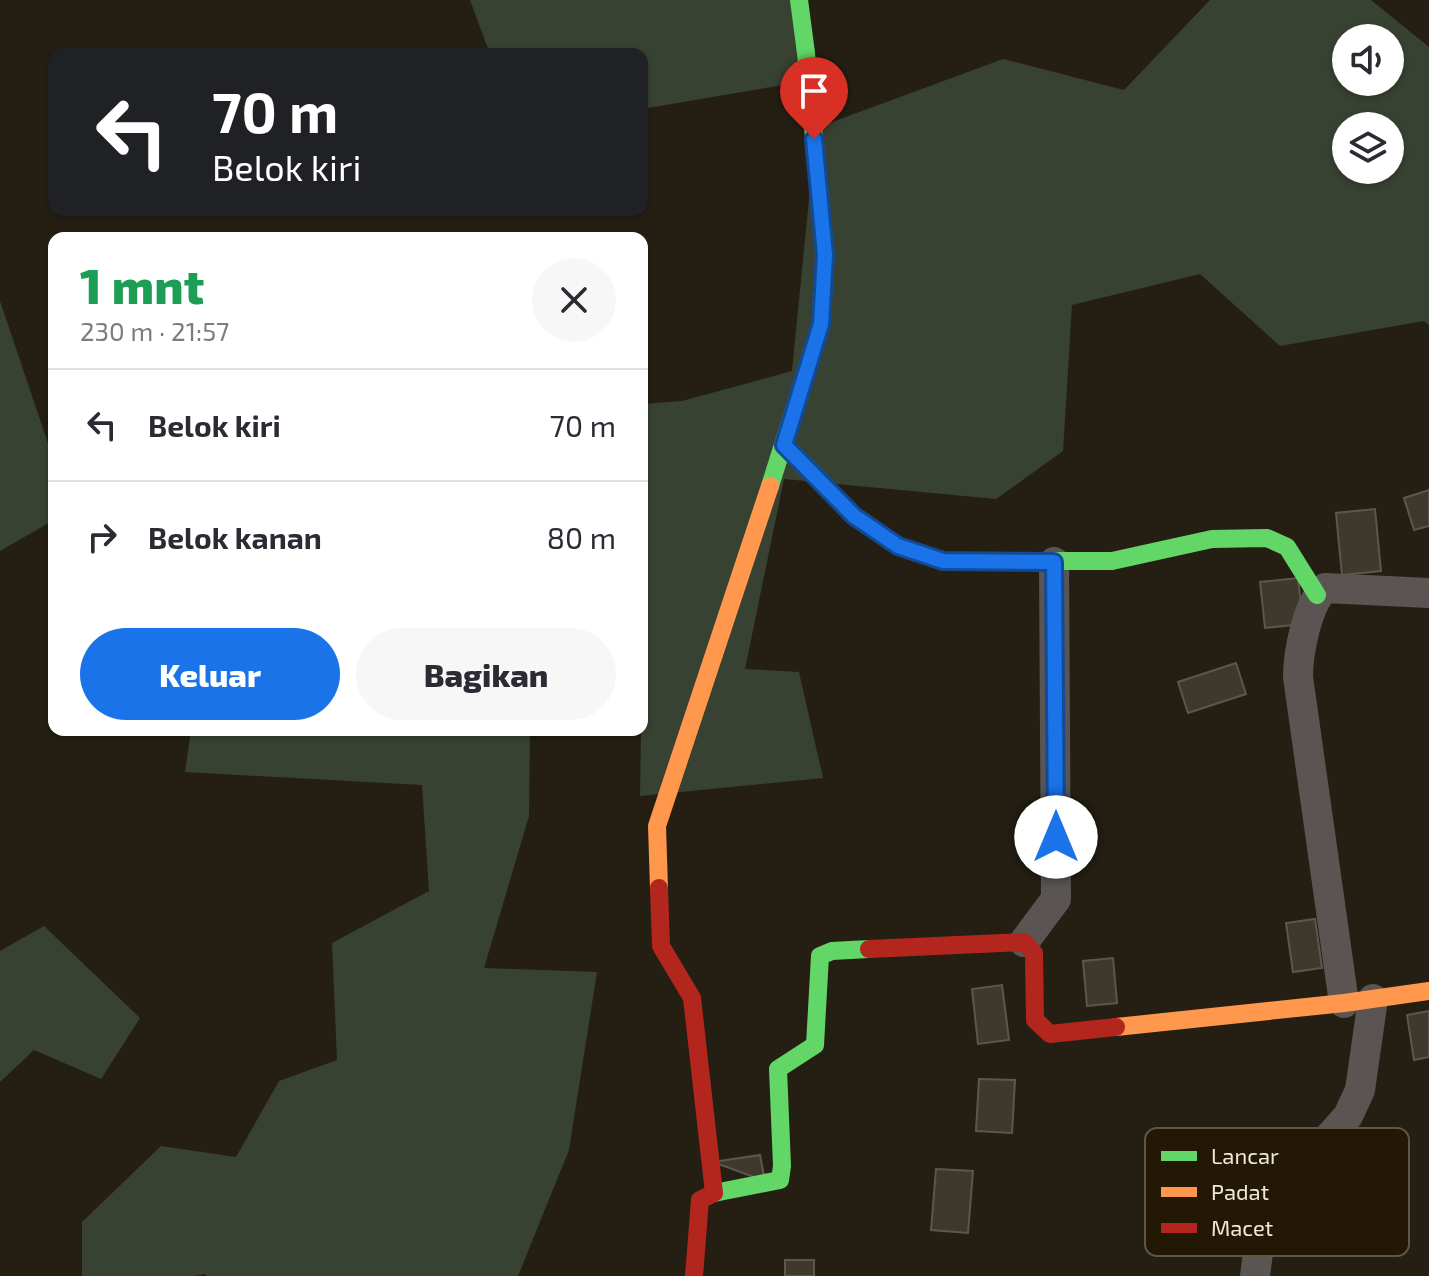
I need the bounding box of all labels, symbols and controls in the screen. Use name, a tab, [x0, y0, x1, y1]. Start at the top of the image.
map controls	[1332, 24, 1404, 184]
button: sound	[1332, 24, 1404, 96]
pin	[780, 57, 848, 139]
icon: arrive	[792, 69, 836, 113]
text: 70 m	[212, 77, 338, 144]
icon: left	[80, 80, 184, 184]
button: layers	[1332, 112, 1404, 184]
text: Belok kiri	[212, 145, 361, 188]
text: 1 mnt	[80, 256, 204, 314]
button: close	[532, 258, 616, 342]
text: 230 m · 21:57	[80, 315, 229, 346]
icon: left	[80, 403, 124, 447]
text: Belok kiri	[148, 407, 281, 443]
text: 70 m	[550, 407, 616, 443]
icon: right	[80, 515, 124, 559]
text: Belok kanan	[148, 519, 322, 555]
text: 80 m	[547, 519, 616, 555]
button: Keluar	[80, 628, 340, 720]
button: Bagikan	[356, 628, 616, 720]
position arrow	[1014, 795, 1098, 879]
legend	[1145, 1128, 1409, 1256]
text: Lancar	[1211, 1142, 1279, 1168]
text: Padat	[1211, 1178, 1269, 1204]
text: Macet	[1211, 1214, 1273, 1240]

